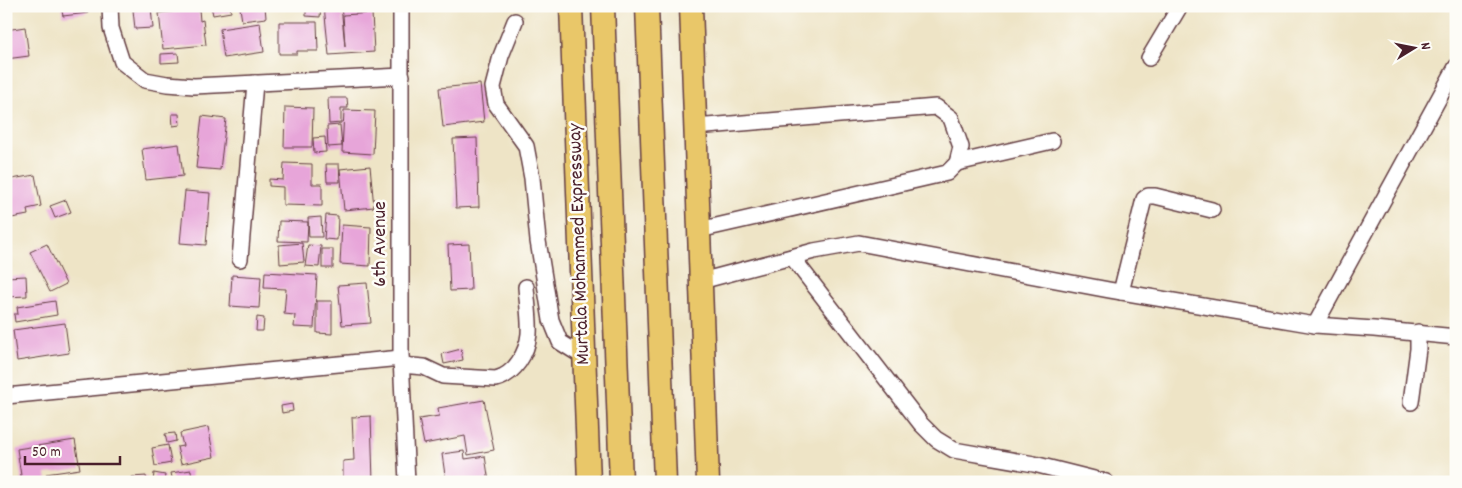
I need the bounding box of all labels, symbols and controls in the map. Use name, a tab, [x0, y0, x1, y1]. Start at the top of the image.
north arrow	[1390, 22, 1440, 72]
text: N	[1414, 41, 1435, 51]
street label: Murtala Mohammed Expressway	[562, 122, 598, 365]
street label: 6th Avenue	[367, 201, 395, 287]
scale bar	[25, 433, 120, 465]
text: 50 m	[32, 442, 61, 464]

